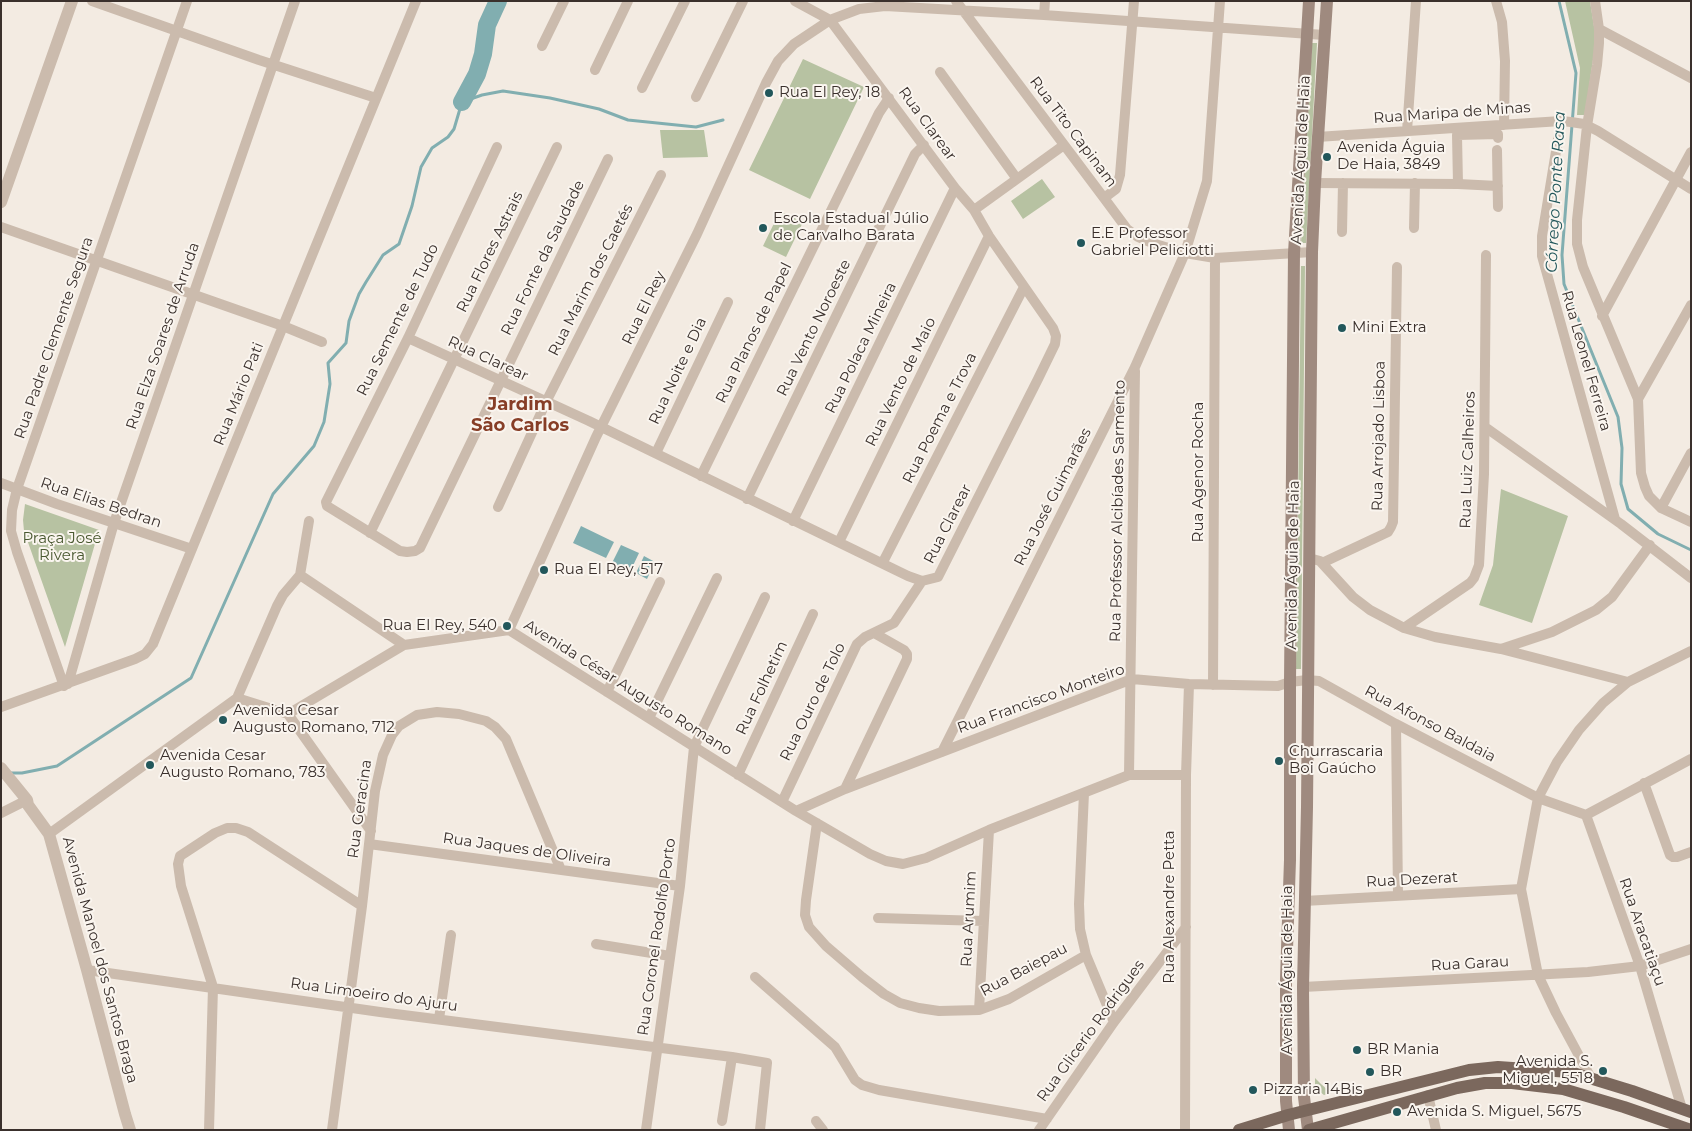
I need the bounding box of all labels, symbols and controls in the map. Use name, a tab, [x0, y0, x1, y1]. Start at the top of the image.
street label: Rua Tito Capinam	[1026, 73, 1120, 191]
street label: Avenida Águia de Haia	[1288, 75, 1314, 245]
place label: Rua El Rey, 18	[779, 84, 880, 102]
street label: Rua Clarear	[894, 84, 960, 164]
marker: Rua El Rey, 18	[763, 87, 775, 99]
street label: Rua Maripa de Minas	[1373, 99, 1531, 127]
water label: Córrego Ponte Rasa	[1542, 111, 1570, 273]
place label: Avenida Águia De Haia, 3849	[1337, 139, 1445, 174]
marker: Avenida Águia De Haia, 3849	[1321, 151, 1333, 163]
street label: Rua Fonte da Saudade	[498, 177, 588, 339]
street label: Rua Flores Astrais	[453, 189, 527, 315]
street label: Rua Marim dos Caetés	[545, 201, 637, 359]
place label: Escola Estadual Júlio de Carvalho Barata	[773, 210, 929, 245]
marker: Escola Estadual Júlio de Carvalho Barata	[757, 222, 769, 234]
place label: E.E Professor Gabriel Peliciotti	[1091, 225, 1214, 260]
street label: Rua Padre Clemente Segura	[11, 235, 97, 441]
marker: E.E Professor Gabriel Peliciotti	[1075, 237, 1087, 249]
street label: Rua Elza Soares de Arruda	[122, 240, 204, 432]
street label: Rua Semente de Tudo	[353, 241, 443, 399]
street label: Rua Vento Noroeste	[773, 257, 855, 399]
street label: Rua Planos de Papel	[712, 260, 796, 406]
street label: Rua El Rey	[618, 268, 670, 348]
street label: Rua Polaca Mineira	[821, 280, 901, 416]
street label: Rua Leonel Ferreira	[1557, 289, 1615, 433]
street label: Rua Vento de Maio	[862, 314, 940, 450]
street label: Rua Noite e Dia	[645, 315, 711, 427]
place label: Mini Extra	[1352, 319, 1427, 337]
marker: Mini Extra	[1336, 322, 1348, 334]
street label: Rua Clarear	[445, 333, 531, 385]
street label: Rua Mário Pati	[210, 340, 268, 448]
street label: Rua Poema e Trova	[899, 350, 981, 486]
street label: Rua Arrojado Lisboa	[1369, 361, 1389, 511]
street label: Rua Professor Alcibíades Sarmento	[1107, 380, 1129, 642]
street label: Rua Luiz Calheiros	[1457, 391, 1479, 529]
district label: Jardim São Carlos	[471, 394, 569, 436]
street label: Rua Agenor Rocha	[1190, 402, 1208, 542]
street label: Rua José Guimarães	[1010, 425, 1096, 569]
street label: Rua Elias Bedran	[38, 474, 164, 532]
street label: Avenida Águia de Haia	[1283, 480, 1303, 650]
street label: Rua Clarear	[920, 481, 976, 567]
park label: Praça José Rivera	[22, 530, 102, 565]
place label: Rua El Rey, 517	[554, 561, 663, 579]
marker: Rua El Rey, 517	[538, 564, 550, 576]
street label: Avenida César Augusto Romano	[521, 616, 735, 760]
place label: Rua El Rey, 540	[382, 617, 497, 635]
marker: Rua El Rey, 540	[501, 620, 513, 632]
street label: Rua Folhetim	[732, 638, 792, 738]
street label: Rua Ouro de Tolo	[777, 640, 849, 764]
street label: Rua Francisco Monteiro	[955, 660, 1127, 738]
street label: Rua Afonso Baldaia	[1361, 682, 1499, 766]
place label: Avenida Cesar Augusto Romano, 712	[233, 702, 395, 737]
marker: Avenida Cesar Augusto Romano, 712	[217, 714, 229, 726]
place label: Churrascaria Boi Gaúcho	[1289, 743, 1383, 778]
place label: Avenida Cesar Augusto Romano, 783	[160, 747, 326, 782]
marker: Churrascaria Boi Gaúcho	[1273, 755, 1285, 767]
street label: Rua Geracina	[344, 758, 376, 860]
marker: Avenida Cesar Augusto Romano, 783	[144, 759, 156, 771]
street label: Rua Jaques de Oliveira	[442, 829, 612, 871]
street label: Rua Alexandre Petta	[1161, 830, 1179, 984]
street label: Avenida Manoel dos Santos Braga	[58, 835, 142, 1085]
street label: Rua Coronel Rodolfo Porto	[634, 837, 680, 1037]
street label: Rua Dezerat	[1366, 869, 1458, 891]
street label: Rua Arumim	[957, 870, 981, 968]
street label: Rua Aracatiaçu	[1615, 875, 1669, 989]
street label: Avenida Águia de Haia	[1279, 885, 1297, 1055]
street label: Rua Baiepau	[977, 940, 1071, 1000]
street label: Rua Garau	[1430, 953, 1510, 975]
street label: Rua Glicerio Rodrigues	[1033, 956, 1149, 1106]
street label: Rua Limoeiro do Ajuru	[289, 974, 459, 1016]
place label: BR Mania	[1367, 1041, 1439, 1059]
marker: BR Mania	[1351, 1044, 1363, 1056]
place label: Avenida S. Miguel, 5518	[1502, 1053, 1593, 1088]
place label: BR	[1380, 1063, 1402, 1081]
marker: Avenida S. Miguel, 5518	[1597, 1065, 1609, 1077]
marker: BR	[1364, 1066, 1376, 1078]
place label: Pizzaria 14Bis	[1263, 1081, 1363, 1099]
marker: Pizzaria 14Bis	[1247, 1084, 1259, 1096]
place label: Avenida S. Miguel, 5675	[1407, 1103, 1582, 1121]
marker: Avenida S. Miguel, 5675	[1391, 1106, 1403, 1118]

